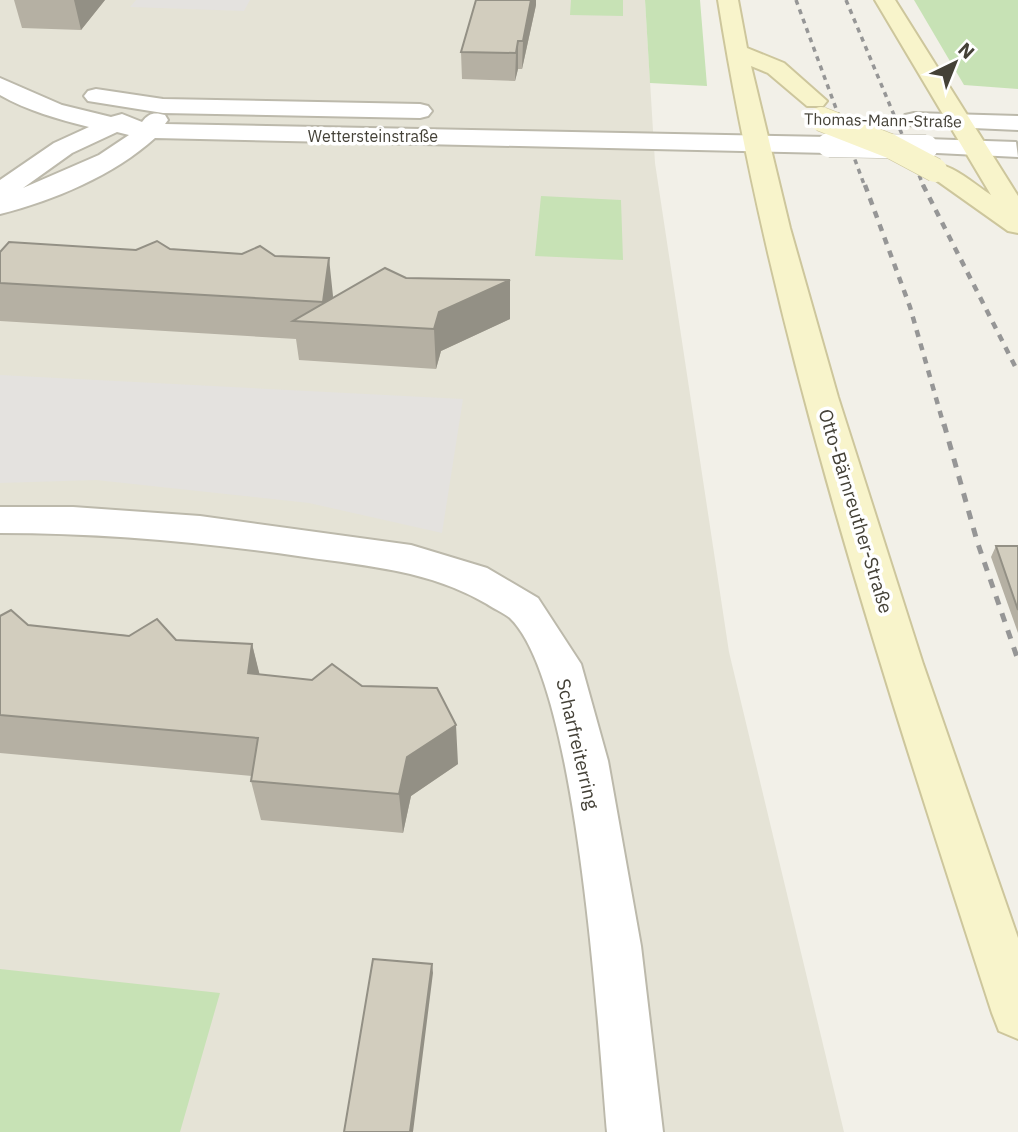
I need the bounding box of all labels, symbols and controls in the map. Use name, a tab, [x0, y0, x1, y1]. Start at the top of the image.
north arrow	[920, 28, 990, 98]
text: N	[953, 37, 980, 64]
street label: Thomas-Mann-Straße	[804, 109, 962, 131]
street label: Wettersteinstraße	[308, 126, 438, 146]
street label: Otto-Bärnreuther-Straße	[813, 406, 899, 616]
street label: Scharfreiterring	[551, 676, 605, 812]

